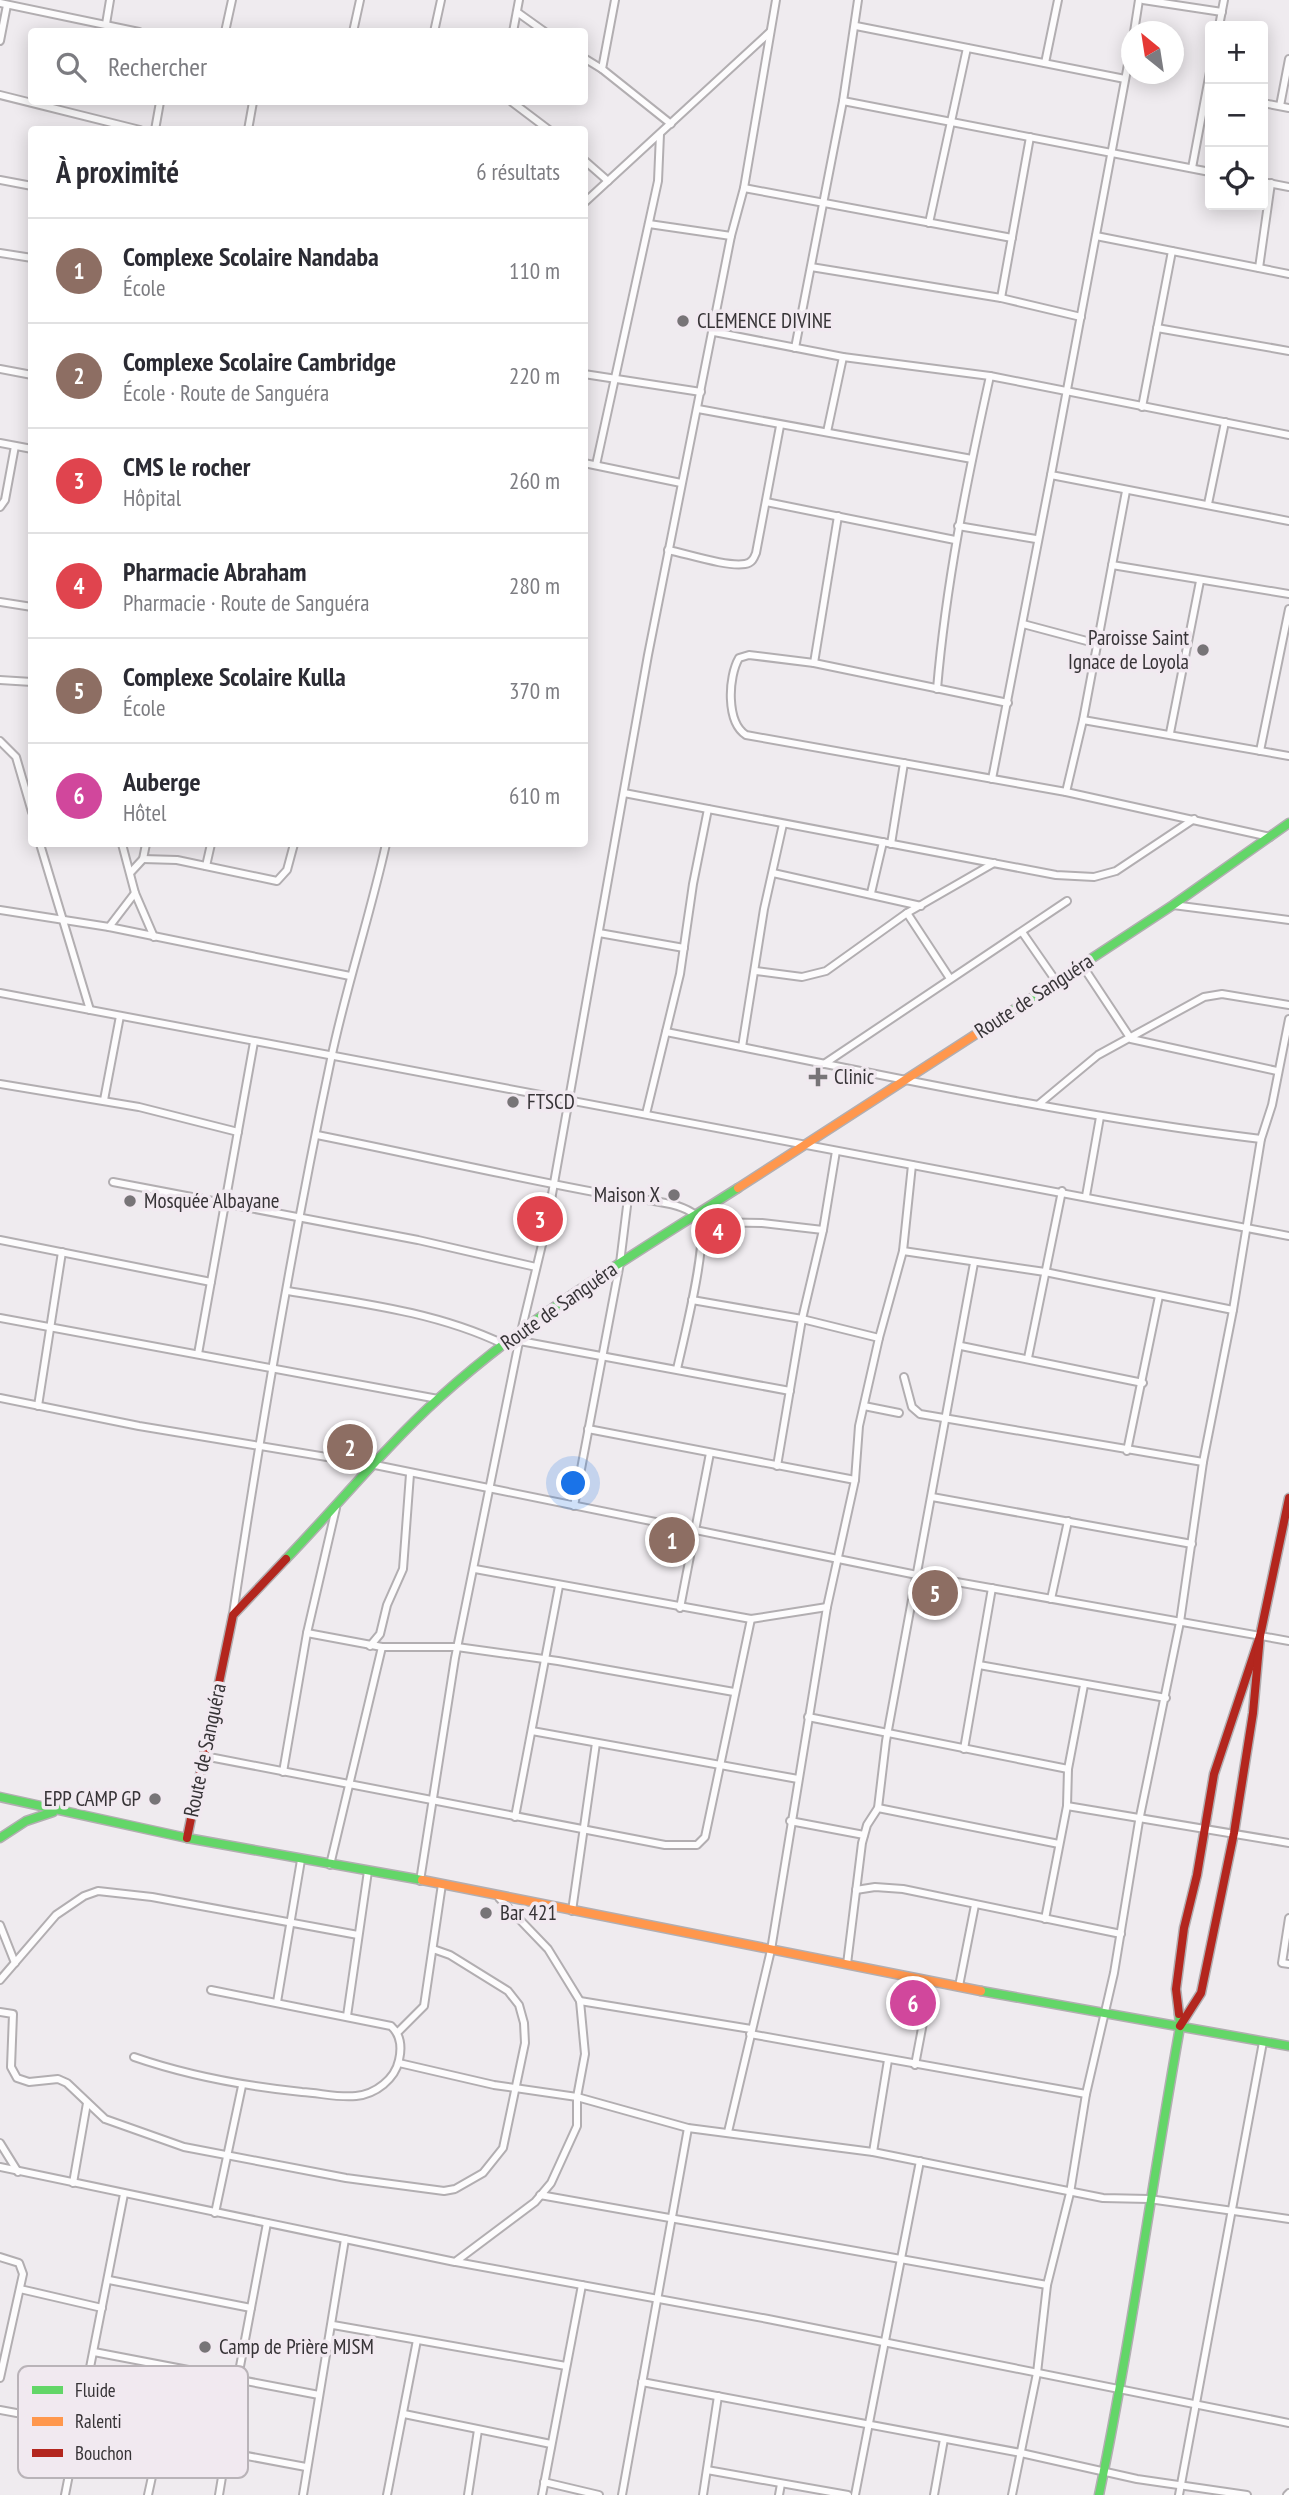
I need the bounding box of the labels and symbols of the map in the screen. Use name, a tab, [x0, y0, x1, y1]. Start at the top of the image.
north arrow	[1121, 21, 1184, 84]
place label: CLEMENCE DIVINE	[697, 307, 832, 334]
marker: CLEMENCE DIVINE	[675, 313, 691, 329]
place label: Paroisse Saint Ignace de Loyola	[1068, 624, 1189, 675]
marker: Paroisse Saint Ignace de Loyola	[1195, 642, 1211, 658]
street label: Route de Sanguéra	[969, 947, 1098, 1044]
place label: Clinic	[834, 1063, 875, 1090]
marker: Clinic	[808, 1067, 828, 1087]
place label: FTSCD	[527, 1088, 575, 1115]
marker: FTSCD	[505, 1094, 521, 1110]
place label: Maison X	[594, 1181, 660, 1208]
place label: Mosquée Albayane	[144, 1187, 279, 1214]
marker: Maison X	[666, 1187, 682, 1203]
marker: Mosquée Albayane	[122, 1193, 138, 1209]
pin: 3	[517, 1193, 563, 1245]
pin: 4	[695, 1205, 741, 1257]
street label: Route de Sanguéra	[495, 1256, 622, 1356]
pin: 2	[327, 1421, 373, 1473]
your location	[556, 1466, 590, 1500]
pin: 1	[649, 1514, 695, 1566]
pin: 5	[912, 1567, 958, 1619]
street label: Route de Sanguéra	[177, 1681, 232, 1819]
place label: EPP CAMP GP	[44, 1785, 141, 1812]
marker: EPP CAMP GP	[147, 1791, 163, 1807]
place label: Bar 421	[500, 1899, 557, 1926]
marker: Bar 421	[478, 1905, 494, 1921]
pin: 6	[890, 1977, 936, 2029]
place label: Camp de Prière MJSM	[219, 2333, 374, 2360]
marker: Camp de Prière MJSM	[197, 2339, 213, 2355]
legend	[18, 2366, 248, 2478]
text: Fluide	[75, 2378, 116, 2402]
text: Ralenti	[75, 2409, 122, 2433]
text: Bouchon	[75, 2441, 132, 2465]

